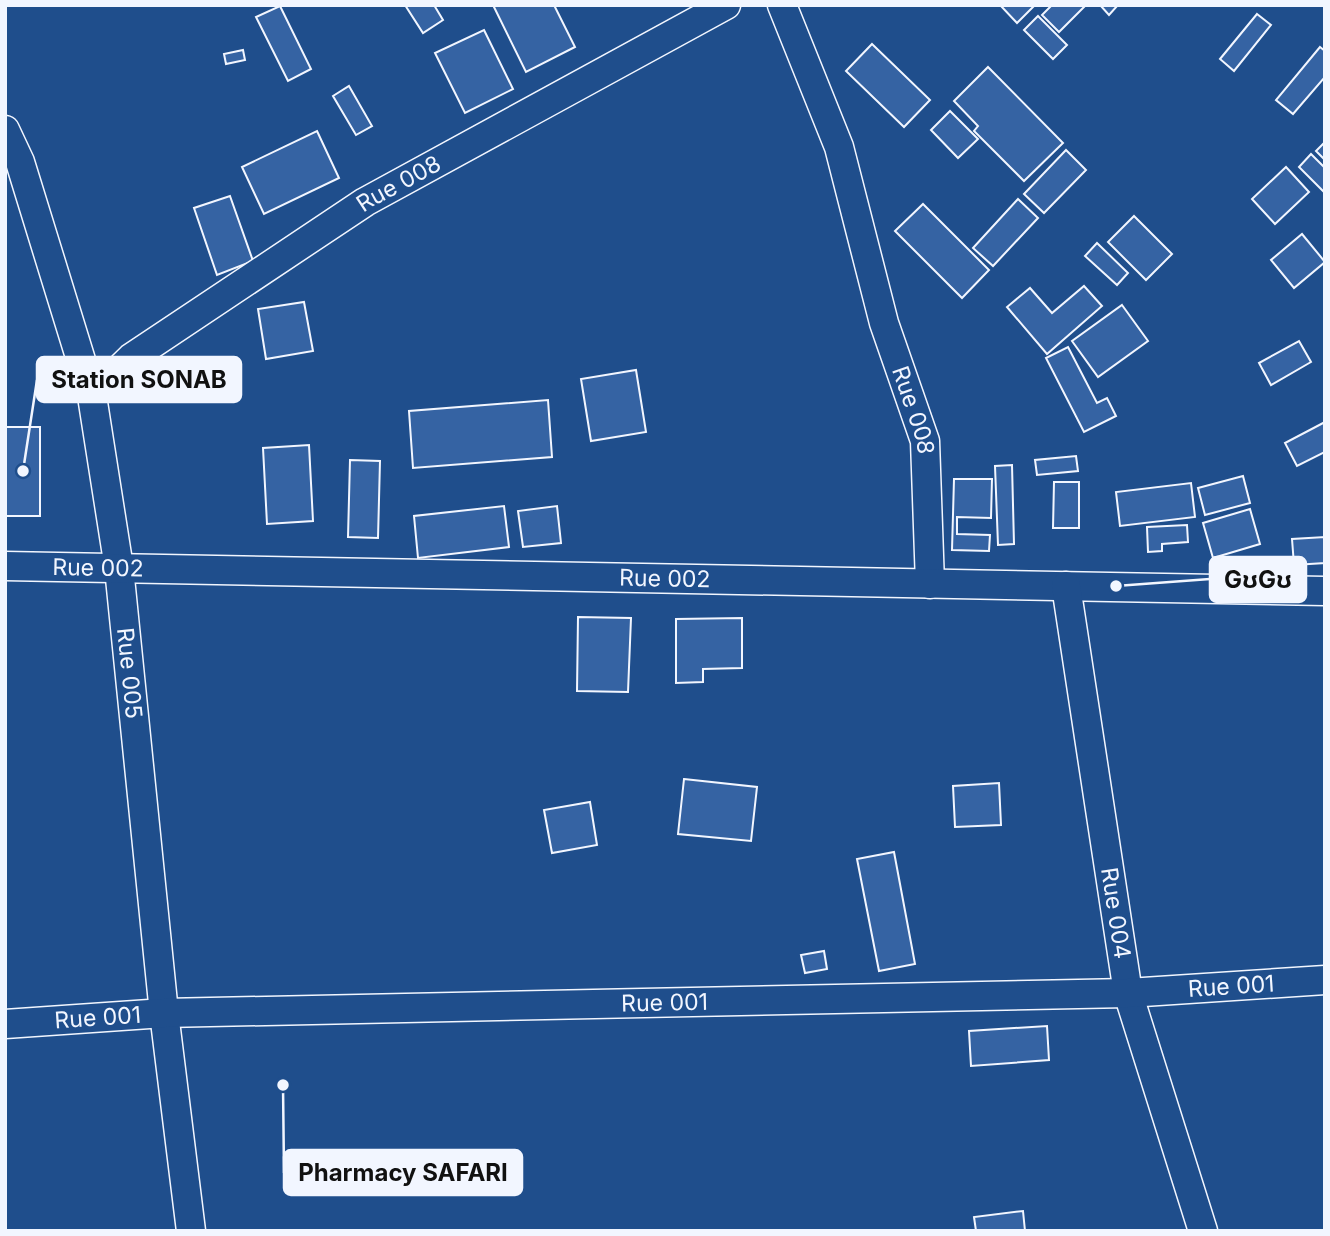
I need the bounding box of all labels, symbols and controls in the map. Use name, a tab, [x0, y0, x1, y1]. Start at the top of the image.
street label: Rue 008	[351, 149, 446, 218]
callout: Station SONAB	[37, 357, 241, 402]
street label: Rue 008	[886, 362, 939, 455]
text: Station SONAB	[51, 365, 227, 394]
street label: Rue 002	[52, 553, 144, 583]
callout: GʊGʊ	[1210, 557, 1306, 602]
street label: Rue 002	[619, 564, 711, 593]
text: GʊGʊ	[1224, 565, 1292, 594]
street label: Rue 005	[111, 626, 148, 720]
street label: Rue 004	[1095, 866, 1137, 961]
street label: Rue 001	[1187, 969, 1275, 1003]
street label: Rue 001	[621, 988, 708, 1018]
street label: Rue 001	[54, 1001, 142, 1035]
callout: Pharmacy SAFARI	[284, 1150, 522, 1195]
text: Pharmacy SAFARI	[298, 1158, 508, 1187]

